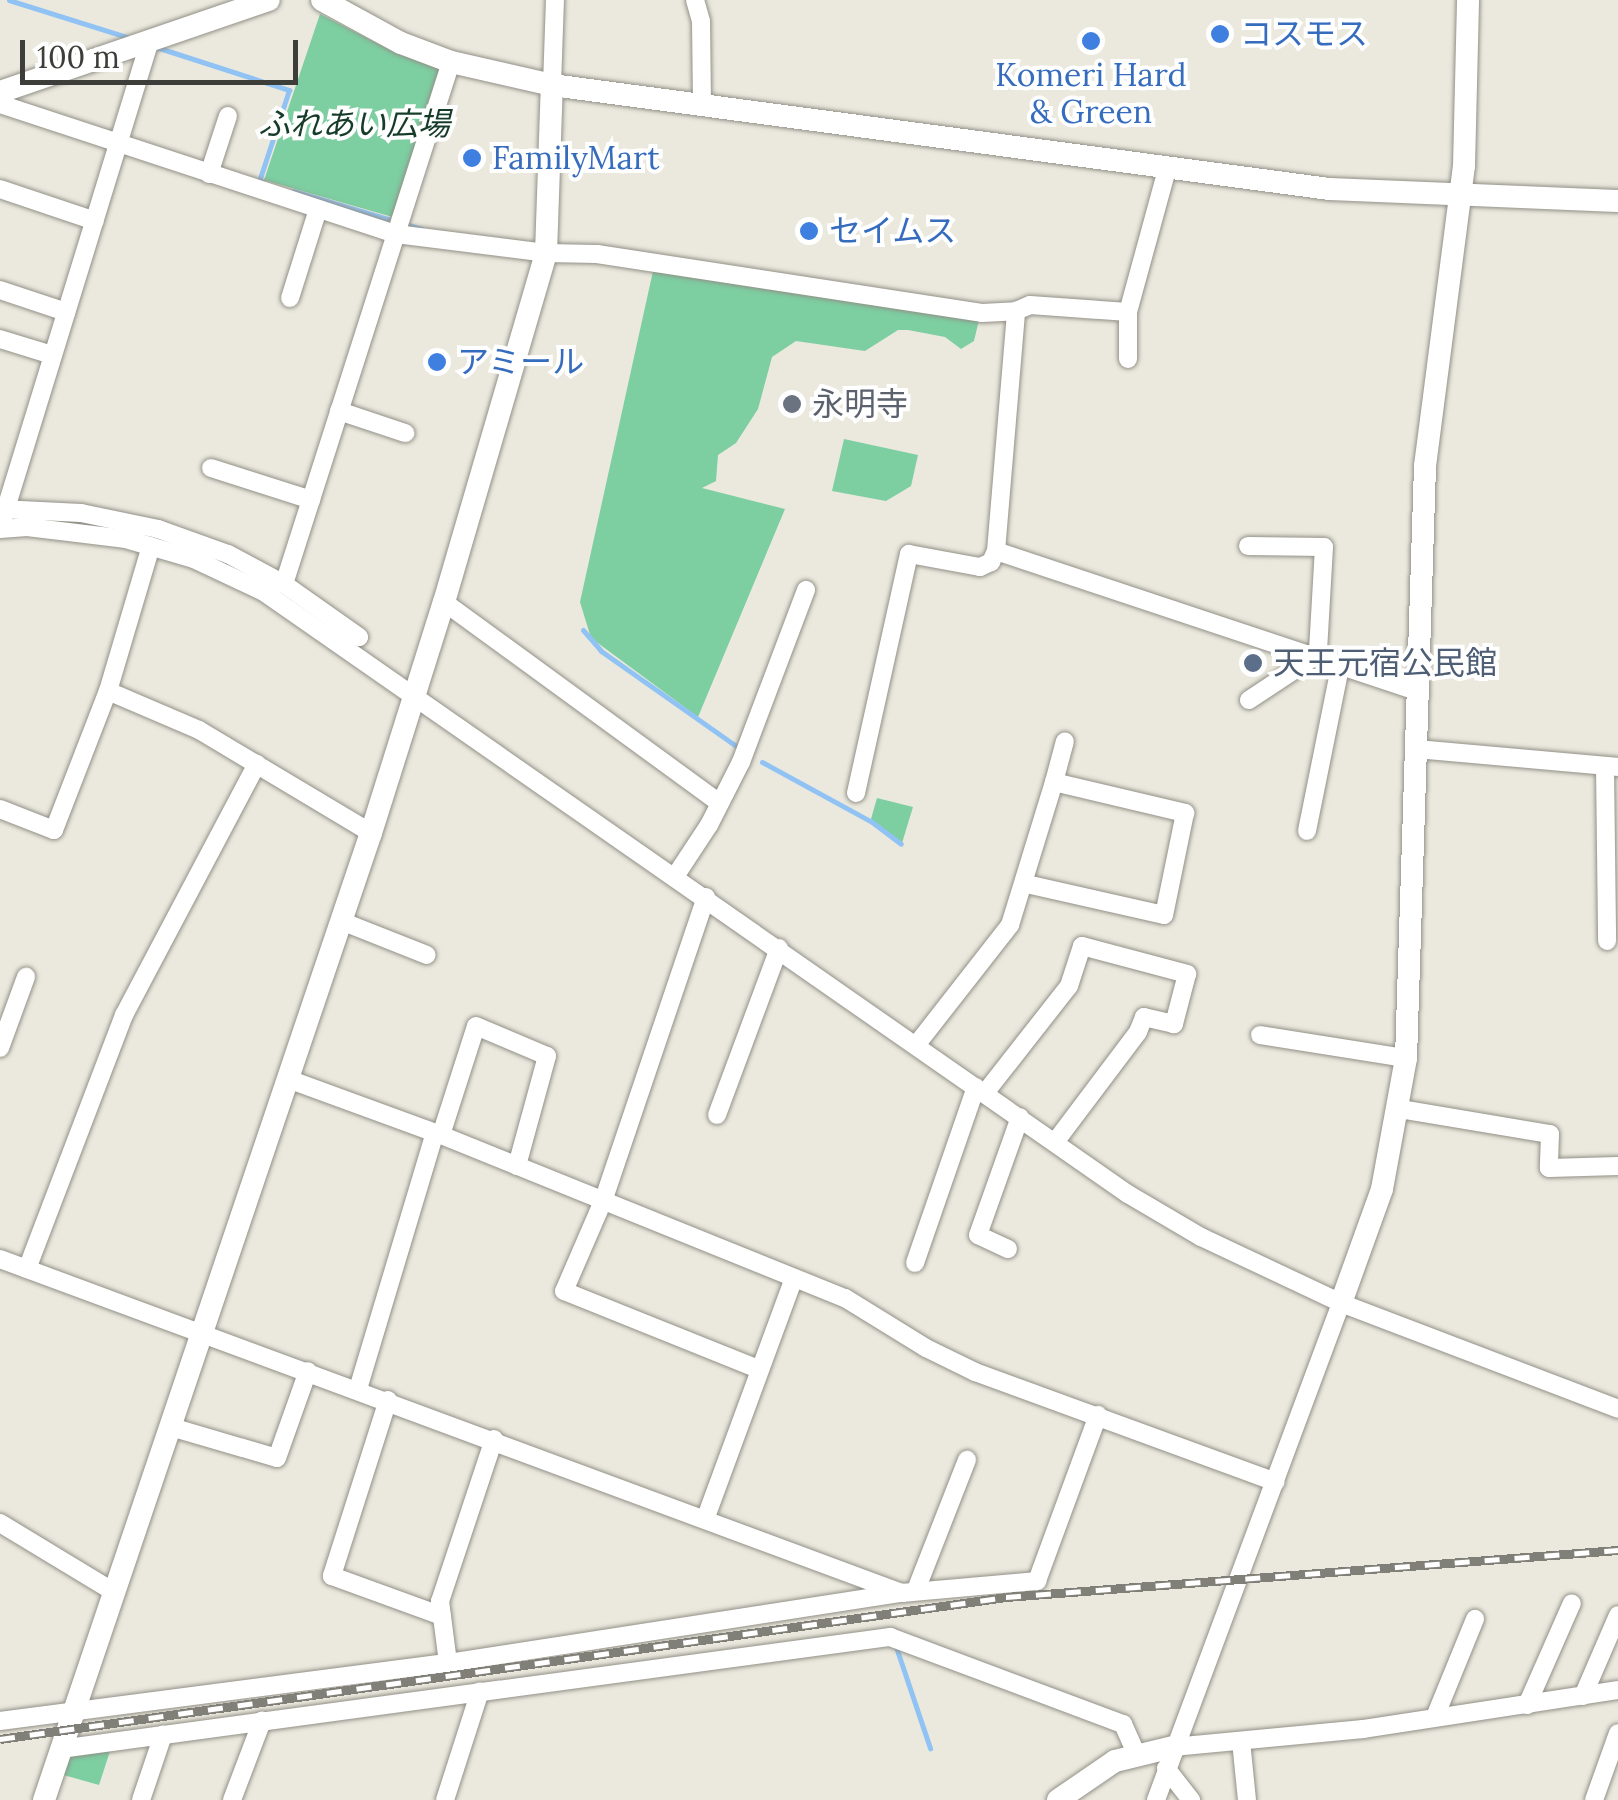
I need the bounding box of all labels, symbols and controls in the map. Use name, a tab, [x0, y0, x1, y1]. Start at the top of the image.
place label: コスモス	[1240, 15, 1368, 53]
scale bar	[25, 20, 302, 82]
marker: コスモス	[1209, 23, 1231, 45]
marker: Komeri Hard & Green	[1080, 30, 1102, 52]
text: 100 m	[37, 38, 120, 76]
place label: Komeri Hard & Green	[995, 57, 1187, 132]
park label: ふれあい広場	[258, 105, 450, 143]
place label: FamilyMart	[492, 139, 660, 177]
marker: FamilyMart	[461, 147, 483, 169]
place label: セイムス	[829, 212, 957, 250]
marker: セイムス	[798, 220, 820, 242]
place label: アミール	[457, 343, 585, 381]
marker: アミール	[426, 351, 448, 373]
place label: 永明寺	[812, 385, 908, 423]
marker: 永明寺	[781, 393, 803, 415]
place label: 天王元宿公民館	[1273, 644, 1497, 682]
marker: 天王元宿公民館	[1242, 652, 1264, 674]

